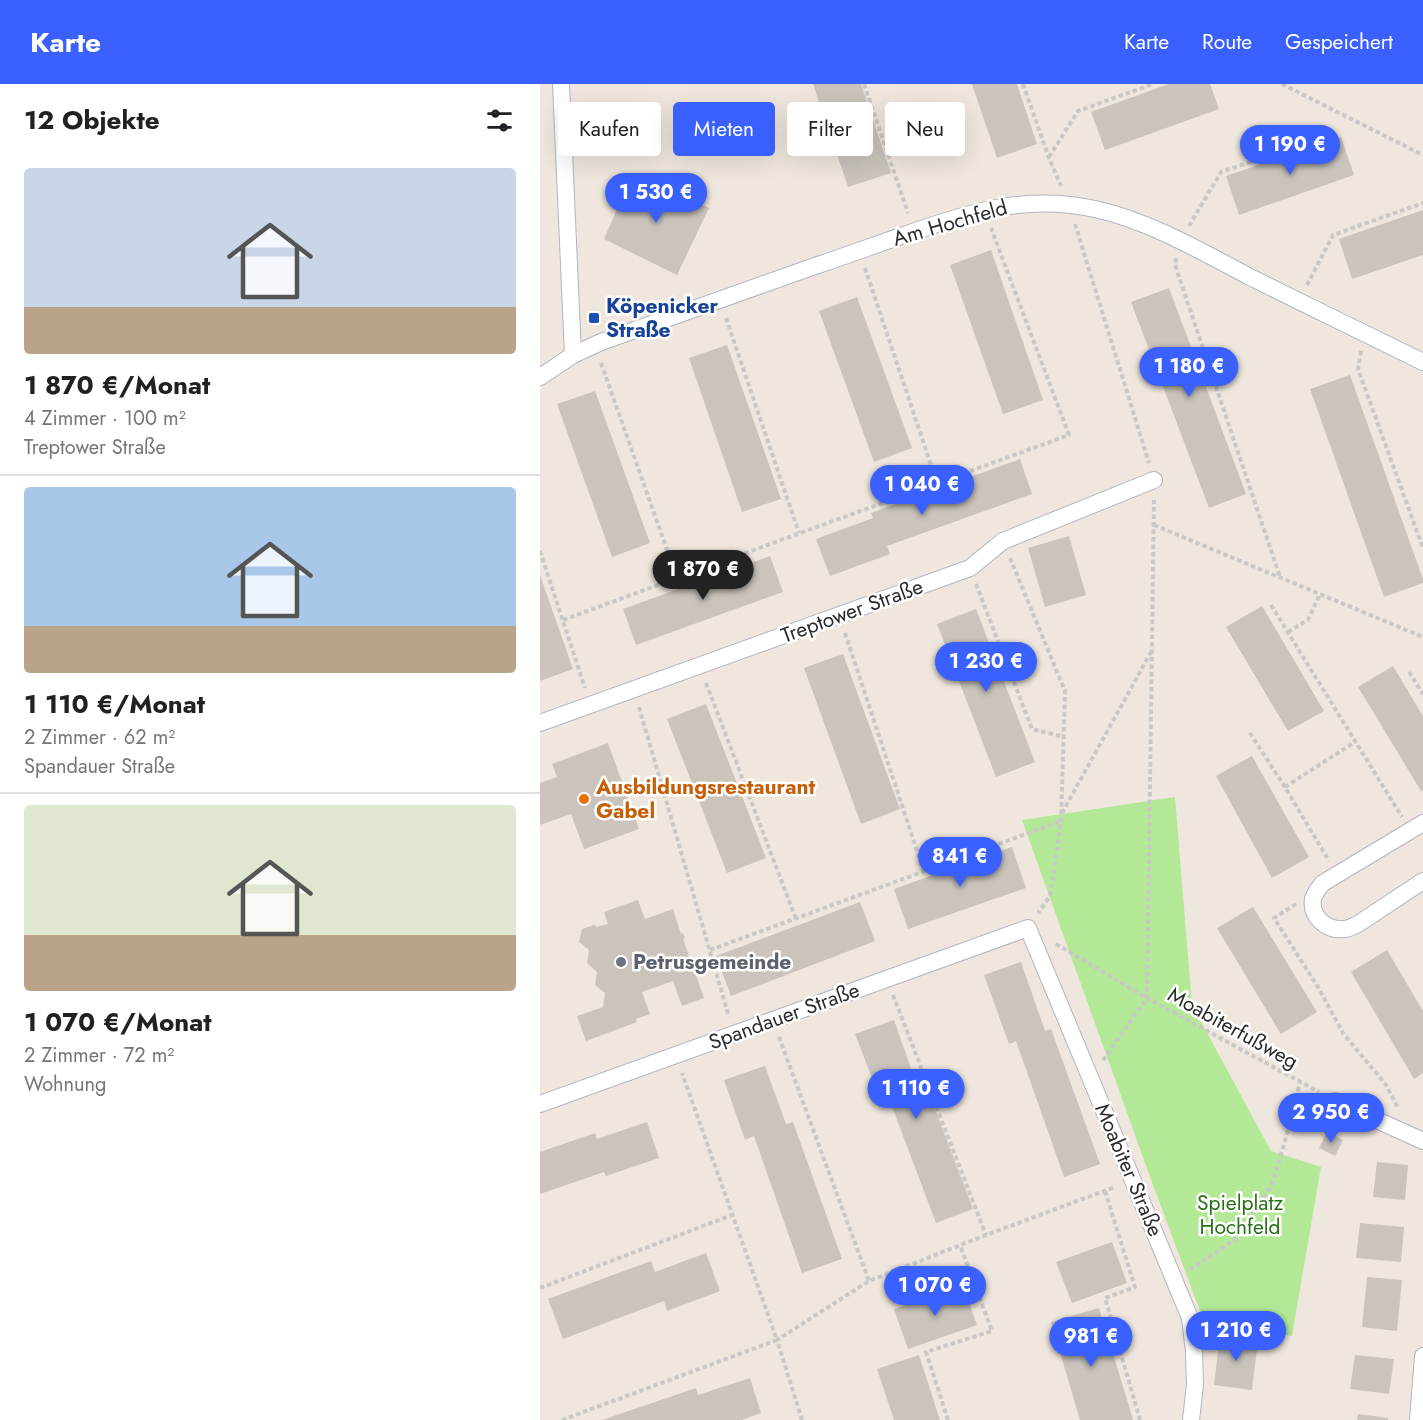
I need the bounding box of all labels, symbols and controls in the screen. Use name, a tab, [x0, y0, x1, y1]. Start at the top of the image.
text: Karte	[30, 22, 101, 63]
text: Karte	[1124, 27, 1169, 57]
text: Route	[1202, 27, 1252, 57]
text: Gespeichert	[1285, 27, 1393, 57]
text: 12 Objekte	[24, 101, 160, 139]
chip: Kaufen	[558, 102, 661, 156]
chip: Mieten	[673, 102, 775, 156]
chip: Filter	[787, 102, 873, 156]
chip: Neu	[885, 102, 965, 156]
icon: filters	[483, 104, 516, 137]
pin: 1 190 €	[1235, 125, 1345, 176]
text: 1 190 €	[1254, 130, 1326, 159]
pin: 1 530 €	[601, 173, 711, 224]
text: 1 530 €	[619, 178, 693, 207]
street label: Am Hochfeld	[889, 192, 1011, 254]
icon: home	[216, 207, 324, 315]
place label: Köpenicker Straße	[606, 291, 719, 345]
marker: Köpenicker Straße	[587, 311, 601, 325]
pin: 1 180 €	[1134, 347, 1244, 398]
text: 1 180 €	[1153, 352, 1225, 381]
text: 1 870 €/Monat	[24, 366, 210, 404]
text: 4 Zimmer · 100 m²	[24, 404, 186, 433]
text: Treptower Straße	[24, 433, 166, 462]
pin: 1 040 €	[867, 465, 977, 516]
text: 1 040 €	[884, 470, 960, 499]
icon: home	[216, 526, 324, 634]
pin: 1 870 €	[648, 550, 758, 601]
text: 1 870 €	[667, 555, 739, 584]
street label: Treptower Straße	[777, 571, 927, 651]
pin: 1 230 €	[931, 642, 1041, 693]
text: 1 230 €	[949, 647, 1023, 676]
text: 1 110 €/Monat	[24, 685, 205, 723]
text: 2 Zimmer · 62 m²	[24, 723, 175, 752]
text: Spandauer Straße	[24, 752, 175, 781]
place label: Ausbildungsrestaurant Gabel	[595, 772, 816, 826]
marker: Ausbildungsrestaurant Gabel	[577, 792, 591, 806]
pin: 841 €	[918, 837, 1002, 888]
text: 841 €	[932, 842, 988, 871]
icon: home	[216, 844, 324, 952]
place label: Petrusgemeinde	[633, 947, 791, 977]
marker: Petrusgemeinde	[614, 955, 628, 969]
street label: Spandauer Straße	[704, 975, 864, 1057]
street label: Moabiterfußweg	[1162, 980, 1304, 1076]
text: 1 070 €/Monat	[24, 1003, 212, 1041]
text: 2 Zimmer · 72 m²	[24, 1041, 174, 1070]
pin: 1 110 €	[861, 1069, 971, 1120]
text: Wohnung	[24, 1070, 107, 1099]
text: 1 110 €	[882, 1074, 950, 1103]
pin: 2 950 €	[1276, 1093, 1386, 1144]
text: 2 950 €	[1292, 1098, 1370, 1127]
street label: Moabiter Straße	[1087, 1099, 1171, 1241]
park label: Spielplatz Hochfeld	[1197, 1188, 1283, 1242]
pin: 1 070 €	[880, 1266, 990, 1317]
text: 1 070 €	[898, 1271, 972, 1300]
pin: 1 210 €	[1181, 1311, 1291, 1362]
text: 1 210 €	[1200, 1316, 1272, 1345]
pin: 981 €	[1049, 1317, 1133, 1368]
text: 981 €	[1063, 1322, 1119, 1351]

